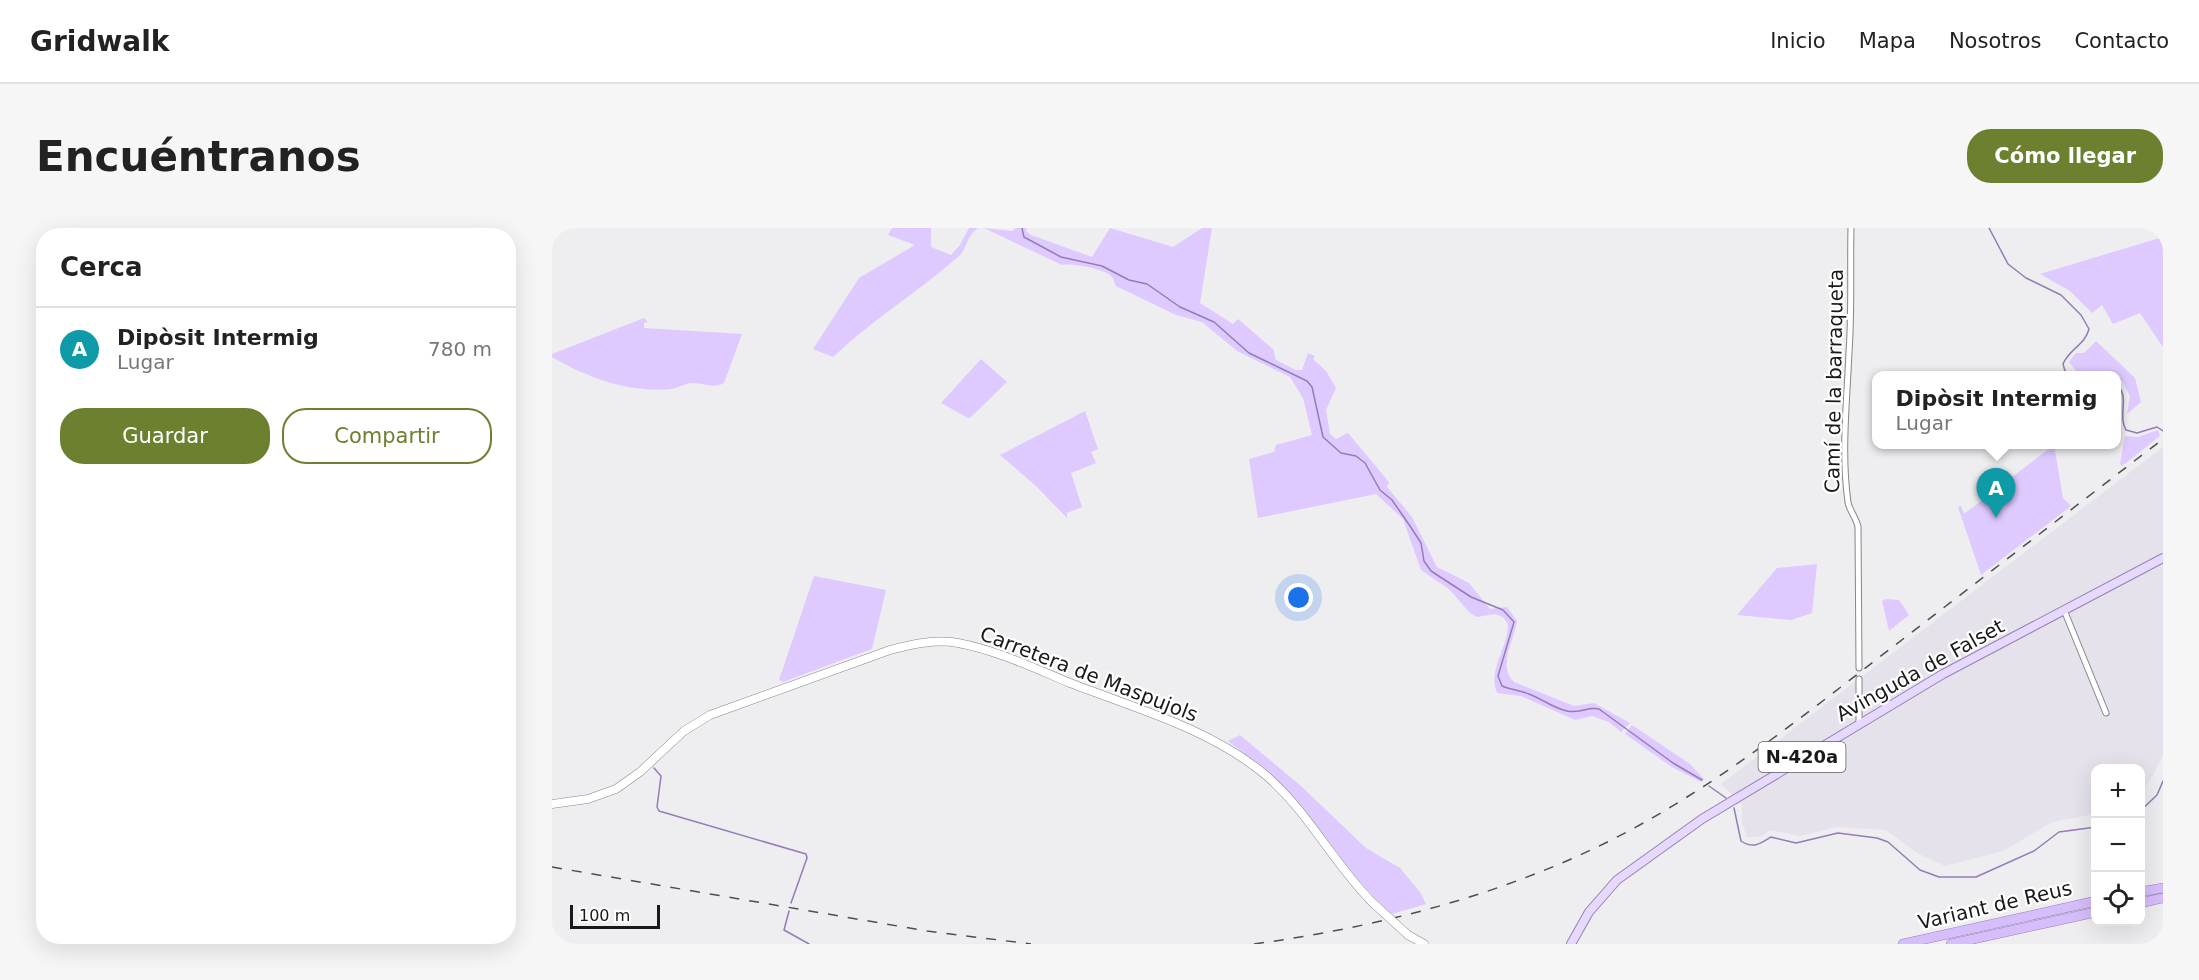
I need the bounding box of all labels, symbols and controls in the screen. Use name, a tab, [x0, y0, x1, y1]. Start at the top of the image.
text: Gridwalk	[30, 25, 169, 58]
text: Inicio	[1770, 29, 1826, 53]
text: Mapa	[1859, 29, 1916, 53]
text: Nosotros	[1949, 29, 2041, 53]
text: Contacto	[2074, 29, 2169, 53]
button: Cómo llegar	[1967, 129, 2163, 183]
text: Encuéntranos	[36, 132, 361, 181]
text: Cerca	[60, 252, 143, 282]
street label: Camí de la barraqueta	[1820, 269, 1848, 493]
text: Dipòsit Intermig	[117, 325, 319, 350]
text: A	[72, 337, 87, 361]
text: 780 m	[428, 337, 492, 361]
text: Lugar	[117, 350, 174, 374]
popup	[1872, 371, 2121, 449]
text: Dipòsit Intermig	[1896, 386, 2097, 411]
button: Guardar	[60, 408, 270, 464]
button: Compartir	[282, 408, 492, 464]
text: Lugar	[1896, 411, 1952, 435]
pin: A	[1976, 468, 2016, 518]
your location	[1284, 583, 1313, 612]
street label: Avinguda de Falset	[1832, 614, 2008, 726]
street label: Carretera de Maspujols	[977, 621, 1201, 727]
road number: N-420a	[1758, 742, 1846, 772]
map controls	[2091, 764, 2145, 926]
button: +	[2091, 764, 2145, 818]
button: −	[2091, 818, 2145, 872]
button: locate	[2091, 872, 2145, 926]
street label: Variant de Reus	[1916, 876, 2074, 934]
scale bar	[570, 902, 660, 930]
text: 100 m	[579, 906, 630, 925]

